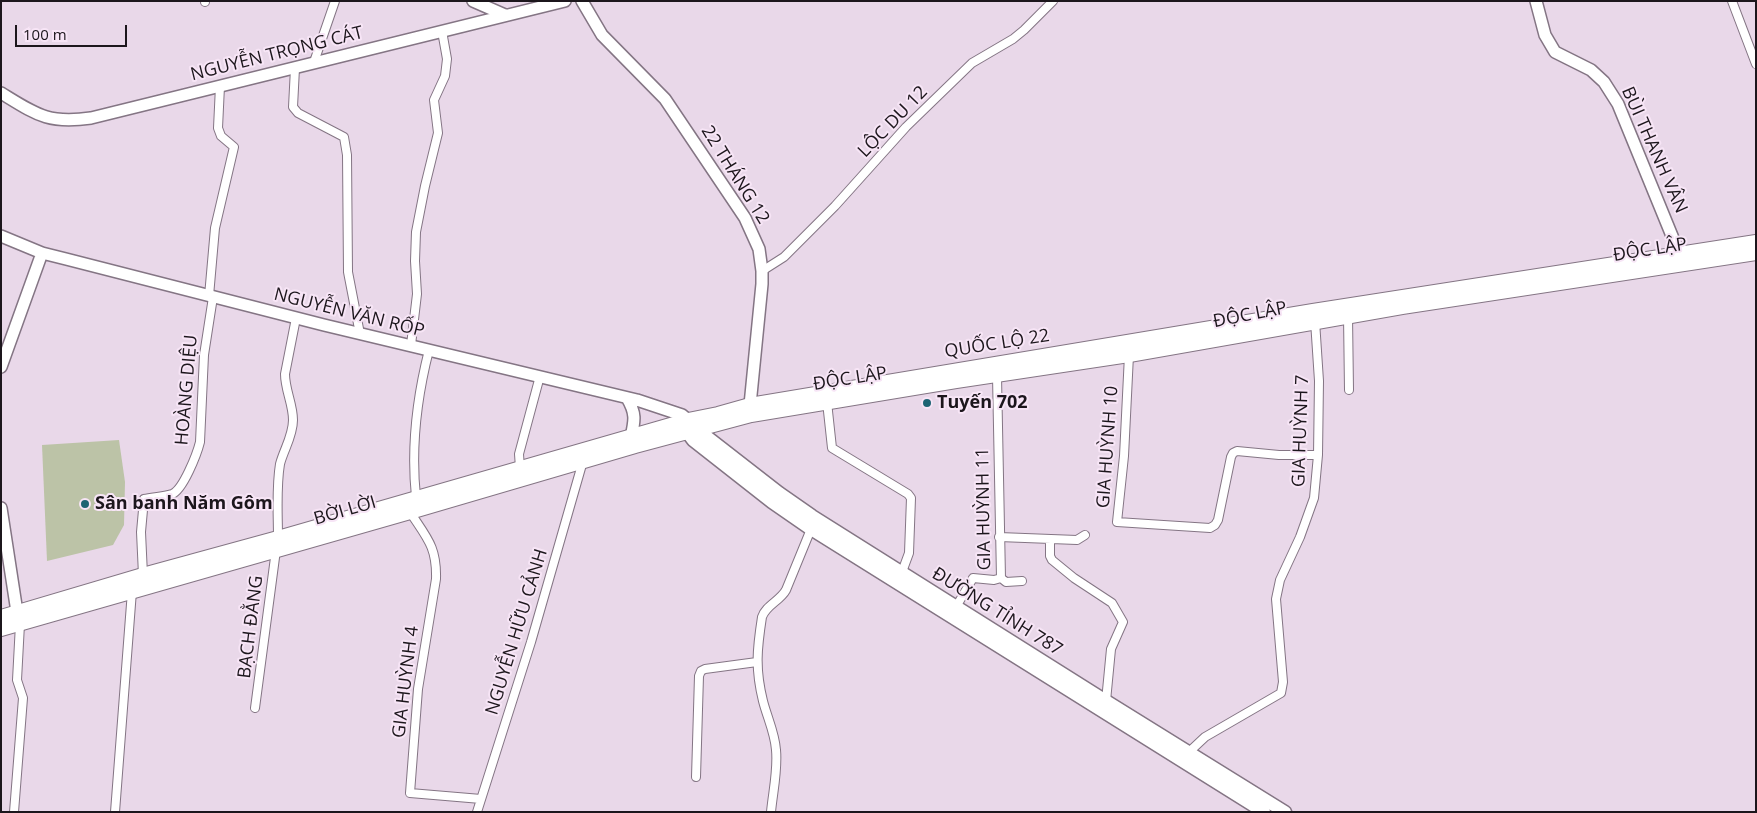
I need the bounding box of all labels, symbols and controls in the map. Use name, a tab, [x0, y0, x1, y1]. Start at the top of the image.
scale bar	[18, 15, 130, 47]
street label: NGUYỄN TRỌNG CÁT	[189, 22, 365, 86]
text: 100 m	[23, 24, 67, 44]
street label: LỘC DU 12	[854, 82, 932, 162]
street label: BÙI THANH VÂN	[1616, 83, 1692, 217]
street label: 22 THÁNG 12	[696, 122, 774, 228]
street label: ĐỘC LẬP	[1611, 233, 1689, 267]
street label: NGUYỄN VĂN RỐP	[272, 284, 426, 342]
street label: ĐỘC LẬP	[1211, 297, 1289, 333]
street label: QUỐC LỘ 22	[943, 325, 1051, 363]
street label: HOÀNG DIỆU	[171, 334, 203, 446]
street label: ĐỘC LẬP	[811, 362, 889, 396]
street label: GIA HUỲNH 7	[1288, 374, 1314, 488]
street label: GIA HUỲNH 10	[1093, 385, 1123, 509]
place label: Tuyến 702	[937, 392, 1028, 414]
marker: Tuyến 702	[921, 397, 933, 409]
street label: GIA HUỲNH 11	[972, 447, 996, 571]
street label: BỜI LỜI	[311, 492, 379, 530]
place label: Sân banh Năm Gôm	[95, 493, 273, 515]
marker: Sân banh Năm Gôm	[79, 498, 91, 510]
street label: NGUYỄN HỮU CẢNH	[481, 546, 553, 718]
street label: ĐƯỜNG TỈNH 787	[928, 563, 1066, 661]
street label: BẠCH ĐẰNG	[234, 574, 268, 680]
street label: GIA HUỲNH 4	[388, 625, 424, 739]

